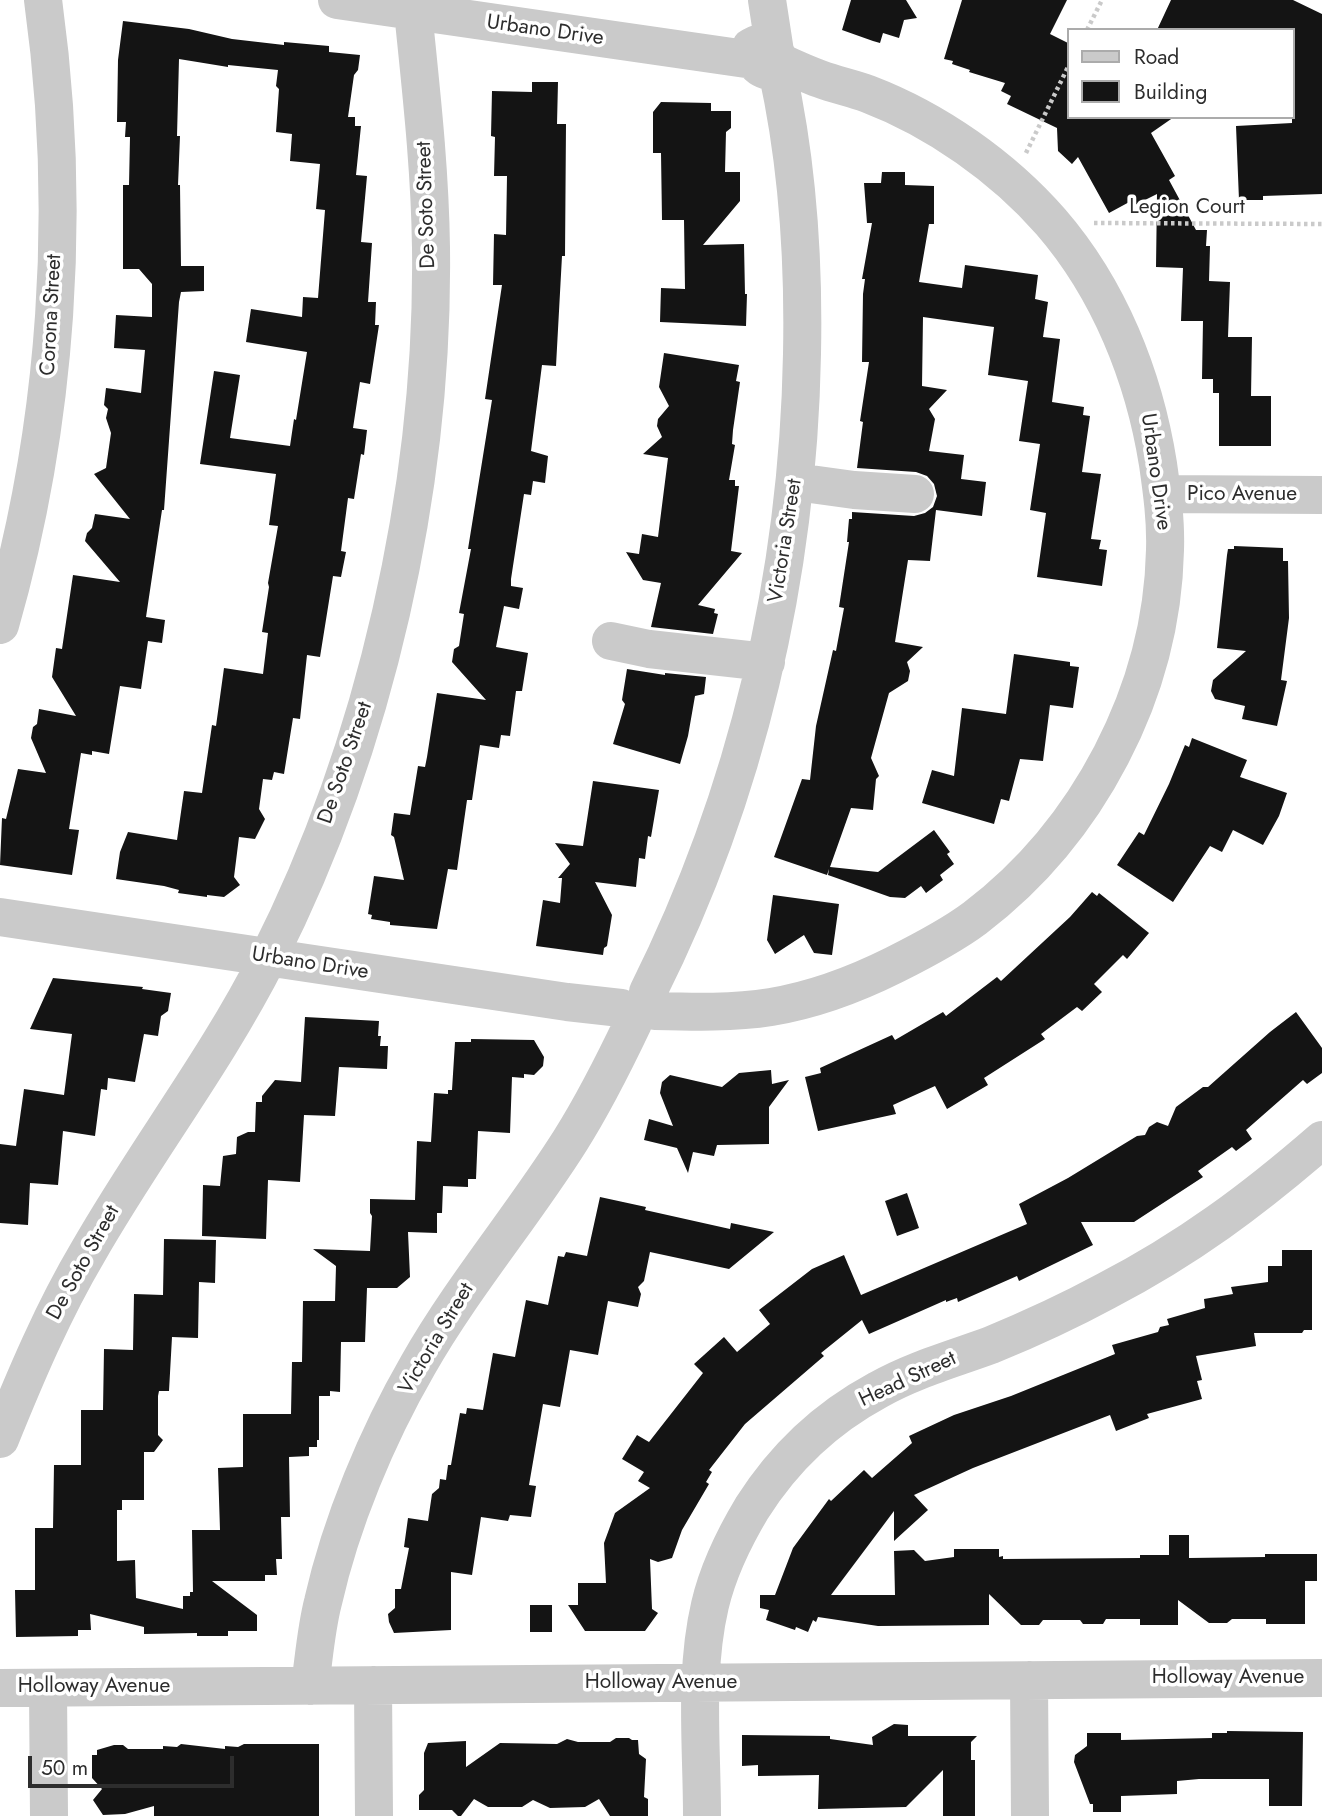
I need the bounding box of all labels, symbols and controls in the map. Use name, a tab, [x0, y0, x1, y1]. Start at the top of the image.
street label: Urbano Drive	[485, 10, 605, 52]
legend	[1066, 28, 1294, 119]
text: Road	[1134, 42, 1179, 72]
text: Building	[1134, 77, 1207, 107]
street label: De Soto Street	[412, 141, 442, 269]
street label: Legion Court	[1129, 195, 1245, 221]
street label: Corona Street	[36, 254, 68, 376]
street label: Urbano Drive	[1134, 412, 1176, 532]
street label: Victoria Street	[764, 477, 808, 605]
street label: Pico Avenue	[1187, 482, 1297, 508]
street label: De Soto Street	[313, 699, 379, 827]
street label: Urbano Drive	[250, 942, 370, 986]
street label: De Soto Street	[42, 1201, 126, 1325]
street label: Victoria Street	[394, 1279, 480, 1399]
street label: Head Street	[855, 1347, 961, 1413]
street label: Holloway Avenue	[1152, 1665, 1304, 1691]
street label: Holloway Avenue	[585, 1670, 737, 1696]
street label: Holloway Avenue	[18, 1674, 170, 1700]
scale bar	[32, 1742, 238, 1786]
text: 50 m	[41, 1753, 88, 1783]

